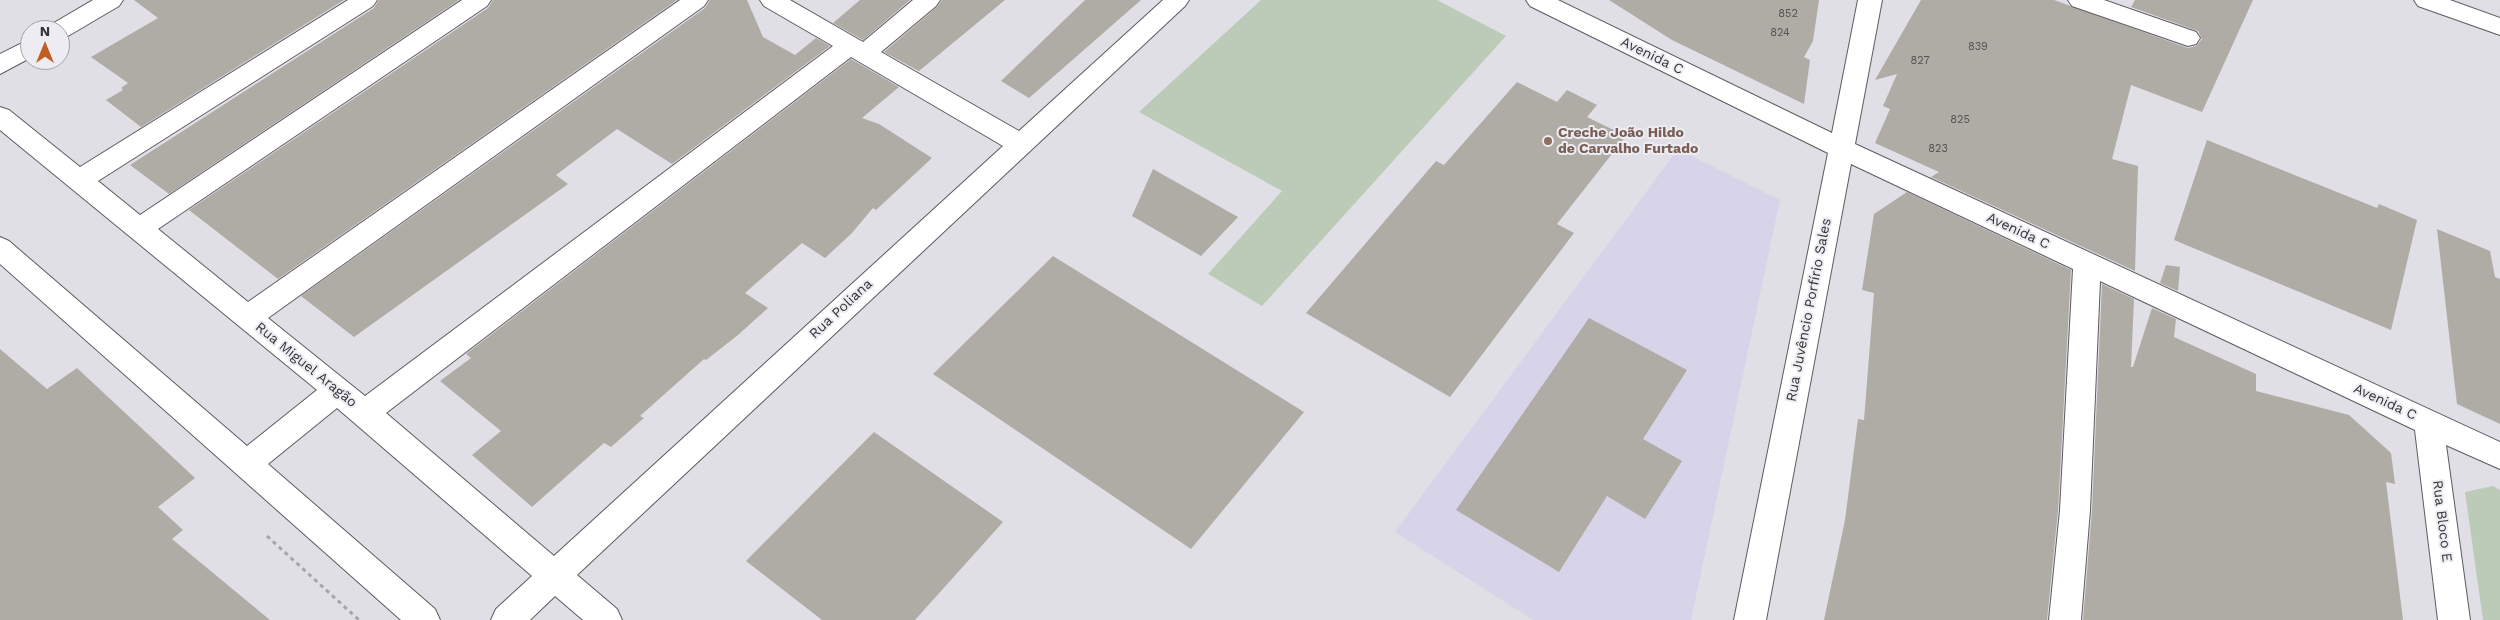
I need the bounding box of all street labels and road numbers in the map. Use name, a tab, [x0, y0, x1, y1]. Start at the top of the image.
street label: Avenida C	[1618, 34, 1686, 78]
street label: Avenida C	[1984, 209, 2052, 253]
street label: Rua Juvêncio Porfírio Sales	[1783, 217, 1835, 403]
street label: Rua Poliana	[806, 276, 876, 342]
street label: Rua Miguel Aragão	[252, 319, 360, 411]
street label: Avenida C	[2351, 380, 2419, 424]
street label: Rua Bloco E	[2429, 479, 2455, 563]

